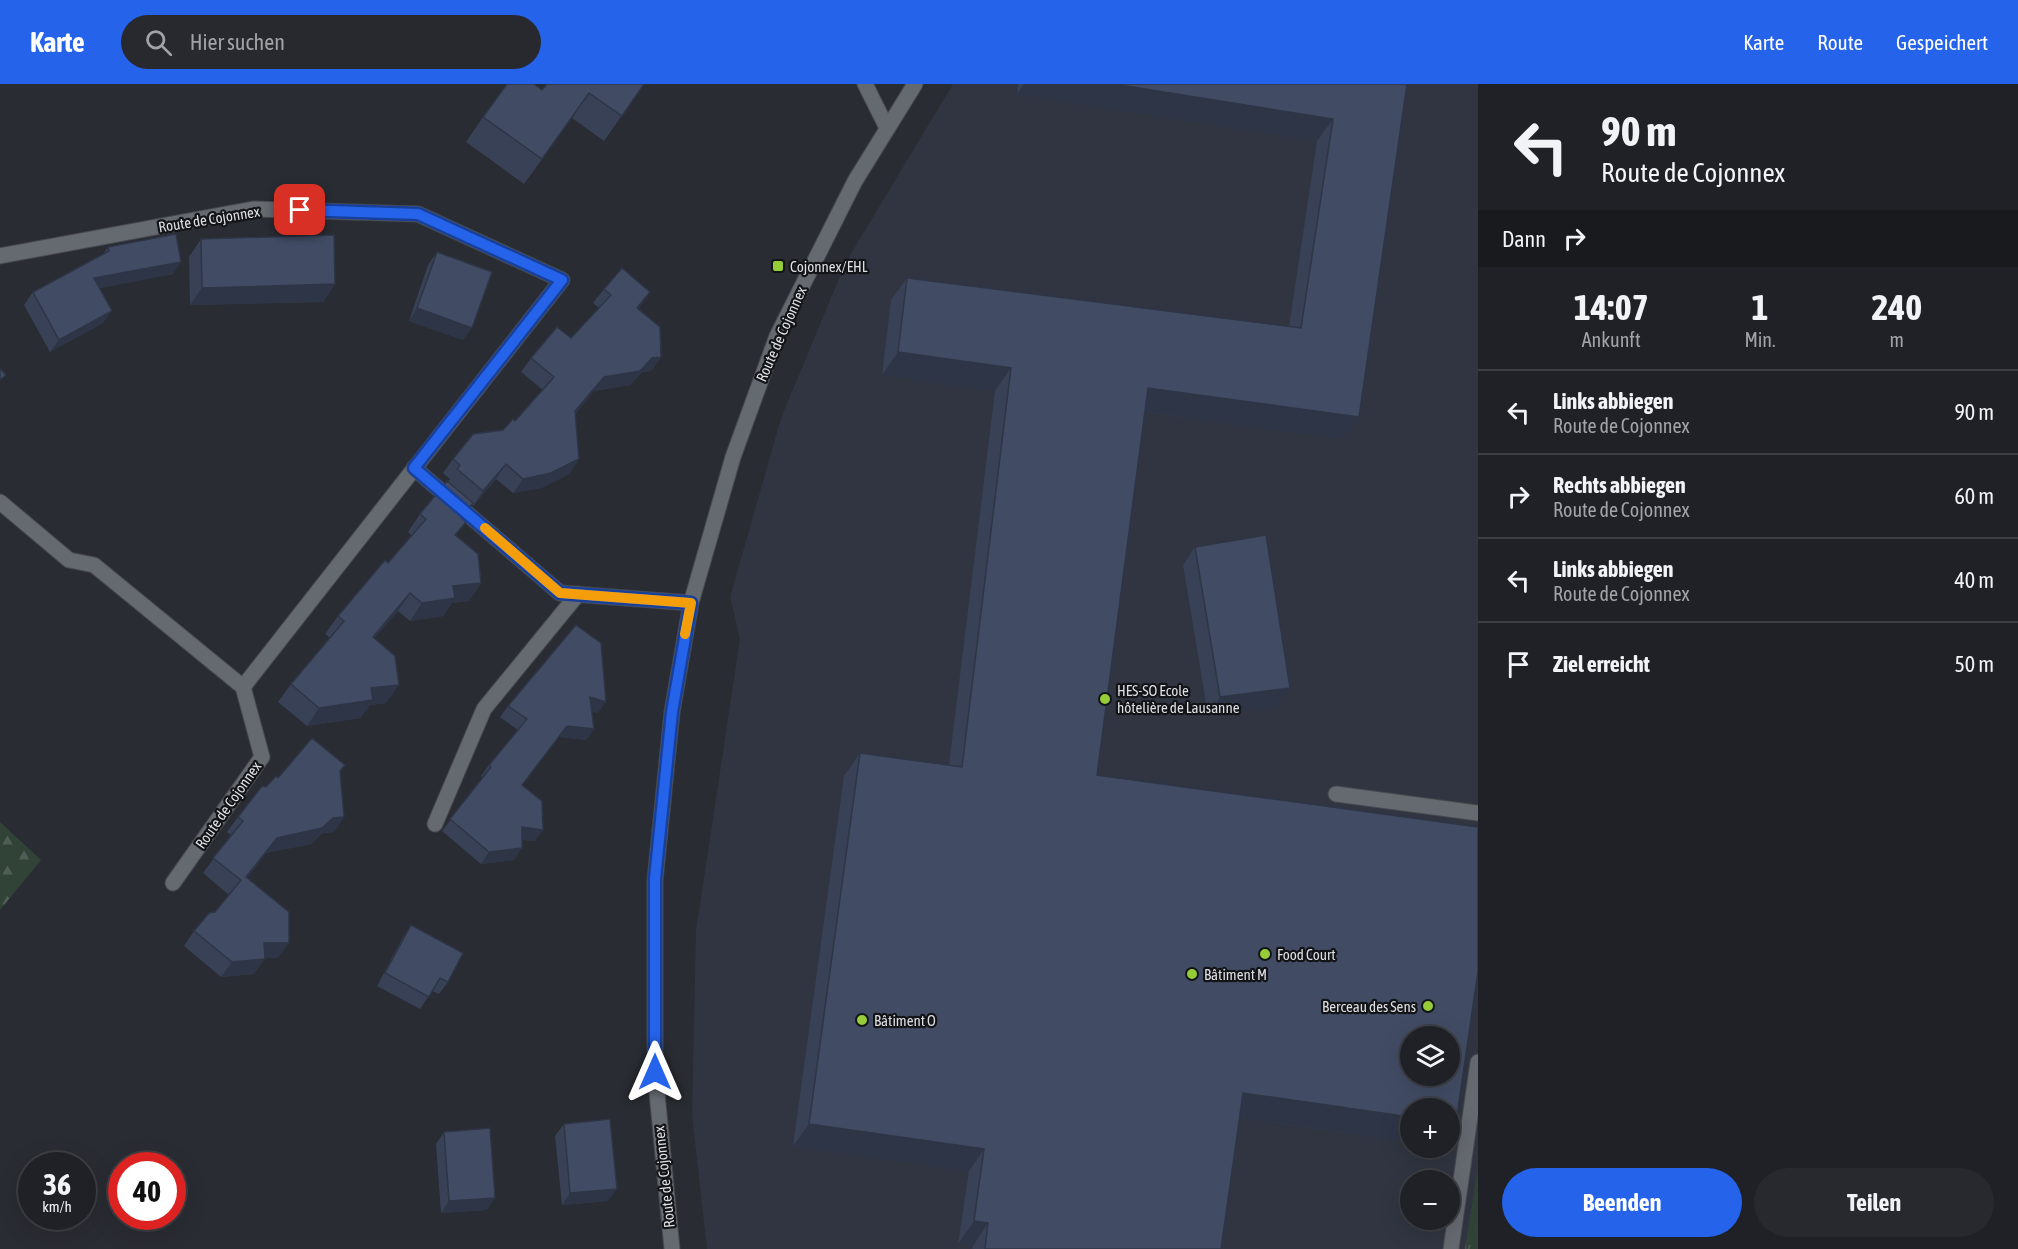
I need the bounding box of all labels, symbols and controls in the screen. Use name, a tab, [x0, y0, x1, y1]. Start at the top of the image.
search box	[121, 15, 541, 69]
text: Karte	[30, 26, 85, 58]
icon: search	[142, 26, 175, 59]
text: Hier suchen	[190, 29, 285, 55]
text: Karte	[1743, 30, 1784, 54]
text: Route	[1817, 30, 1863, 54]
text: Gespeichert	[1896, 30, 1988, 54]
text: 90 m	[1601, 107, 1676, 155]
icon: left	[1502, 108, 1580, 186]
text: Route de Cojonnex	[1601, 157, 1785, 188]
pin	[274, 184, 325, 235]
icon: arrive	[283, 193, 316, 226]
street label: Route de Cojonnex	[157, 203, 261, 235]
icon: right	[1558, 222, 1591, 255]
text: Dann	[1502, 226, 1546, 252]
place label: Cojonnex/EHL	[790, 258, 868, 275]
marker: Cojonnex/EHL	[771, 259, 785, 273]
street label: Route de Cojonnex	[752, 284, 810, 384]
text: 14:07	[1574, 286, 1649, 328]
text: 1	[1752, 286, 1768, 328]
text: 240	[1871, 286, 1922, 328]
text: Ankunft	[1582, 328, 1641, 351]
text: Min.	[1744, 328, 1776, 351]
text: m	[1890, 328, 1904, 351]
text: Links abbiegen	[1553, 388, 1674, 414]
icon: left	[1502, 396, 1535, 429]
text: 90 m	[1954, 399, 1994, 425]
text: Route de Cojonnex	[1553, 414, 1690, 437]
text: Rechts abbiegen	[1553, 472, 1686, 498]
icon: right	[1502, 480, 1535, 513]
text: 60 m	[1954, 483, 1994, 509]
text: Route de Cojonnex	[1553, 498, 1690, 521]
text: Links abbiegen	[1553, 556, 1674, 582]
icon: left	[1502, 564, 1535, 597]
text: 40 m	[1954, 567, 1994, 593]
text: Route de Cojonnex	[1553, 582, 1690, 605]
icon: arrive	[1502, 648, 1535, 681]
text: Ziel erreicht	[1553, 651, 1650, 677]
text: 50 m	[1954, 651, 1994, 677]
place label: HES-SO Ecole hôtelière de Lausanne	[1117, 682, 1240, 716]
marker: HES-SO Ecole hôtelière de Lausanne	[1098, 692, 1112, 706]
street label: Route de Cojonnex	[192, 758, 264, 852]
place label: Food Court	[1277, 946, 1336, 963]
marker: Food Court	[1258, 947, 1272, 961]
place label: Bâtiment M	[1204, 966, 1267, 983]
marker: Bâtiment M	[1185, 967, 1199, 981]
place label: Berceau des Sens	[1322, 998, 1416, 1015]
marker: Berceau des Sens	[1421, 999, 1435, 1013]
place label: Bâtiment O	[874, 1012, 936, 1029]
marker: Bâtiment O	[855, 1013, 869, 1027]
map controls	[1400, 1026, 1460, 1230]
button: layers	[1400, 1026, 1460, 1086]
position arrow	[623, 1040, 687, 1104]
button: +	[1400, 1098, 1460, 1158]
street label: Route de Cojonnex	[650, 1125, 678, 1229]
speed limit sign: 40	[108, 1152, 186, 1230]
text: 36	[43, 1167, 71, 1201]
button: Beenden	[1502, 1168, 1742, 1237]
button: Teilen	[1754, 1168, 1994, 1237]
button: −	[1400, 1170, 1460, 1230]
text: km/h	[42, 1198, 72, 1215]

